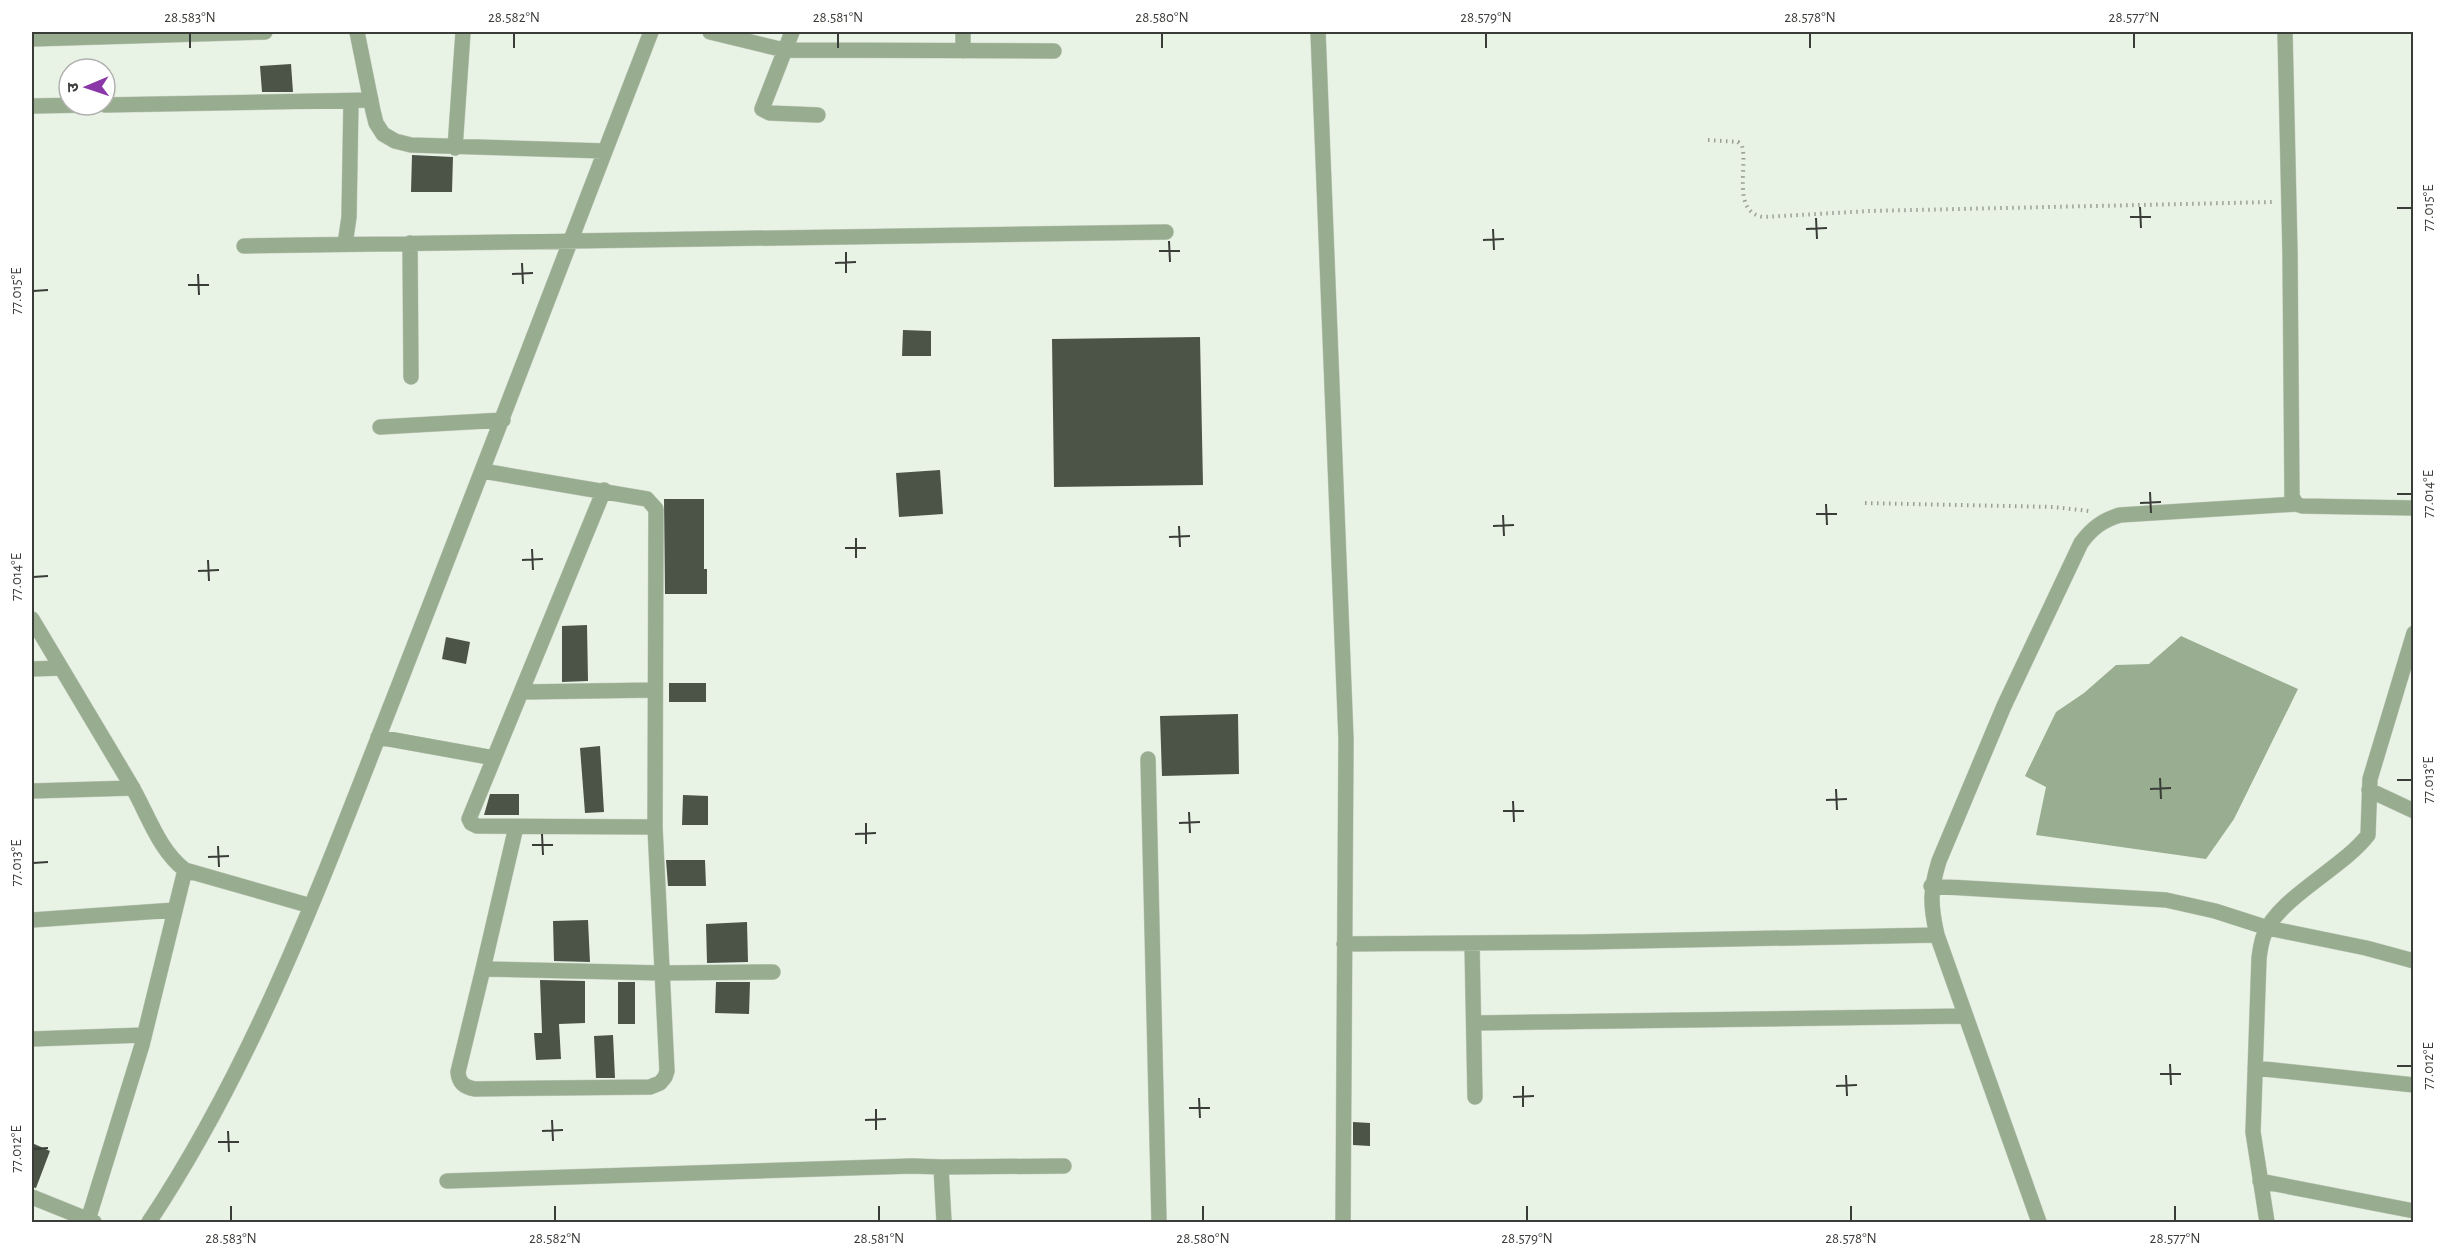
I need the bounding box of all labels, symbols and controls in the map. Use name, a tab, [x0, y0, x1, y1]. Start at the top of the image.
text: 28.583°N	[164, 10, 216, 25]
text: 28.582°N	[488, 10, 540, 25]
text: 28.581°N	[813, 10, 863, 25]
text: 28.580°N	[1135, 10, 1189, 25]
text: 28.579°N	[1460, 10, 1512, 25]
text: 28.578°N	[1784, 10, 1836, 25]
text: 28.577°N	[2109, 10, 2159, 25]
north arrow	[57, 57, 117, 117]
text: उ	[65, 82, 81, 92]
text: 77.015°E	[2421, 185, 2436, 231]
text: 77.015°E	[9, 268, 24, 314]
text: 77.014°E	[2421, 470, 2436, 518]
text: 77.014°E	[9, 553, 24, 601]
text: 77.013°E	[2421, 757, 2436, 803]
text: 77.013°E	[9, 840, 24, 886]
text: 77.012°E	[2421, 1042, 2436, 1090]
text: 77.012°E	[9, 1125, 24, 1173]
text: 28.583°N	[205, 1231, 257, 1246]
text: 28.582°N	[529, 1231, 581, 1246]
text: 28.581°N	[854, 1231, 904, 1246]
text: 28.580°N	[1176, 1231, 1230, 1246]
text: 28.579°N	[1501, 1231, 1553, 1246]
text: 28.578°N	[1825, 1231, 1877, 1246]
text: 28.577°N	[2150, 1231, 2200, 1246]

